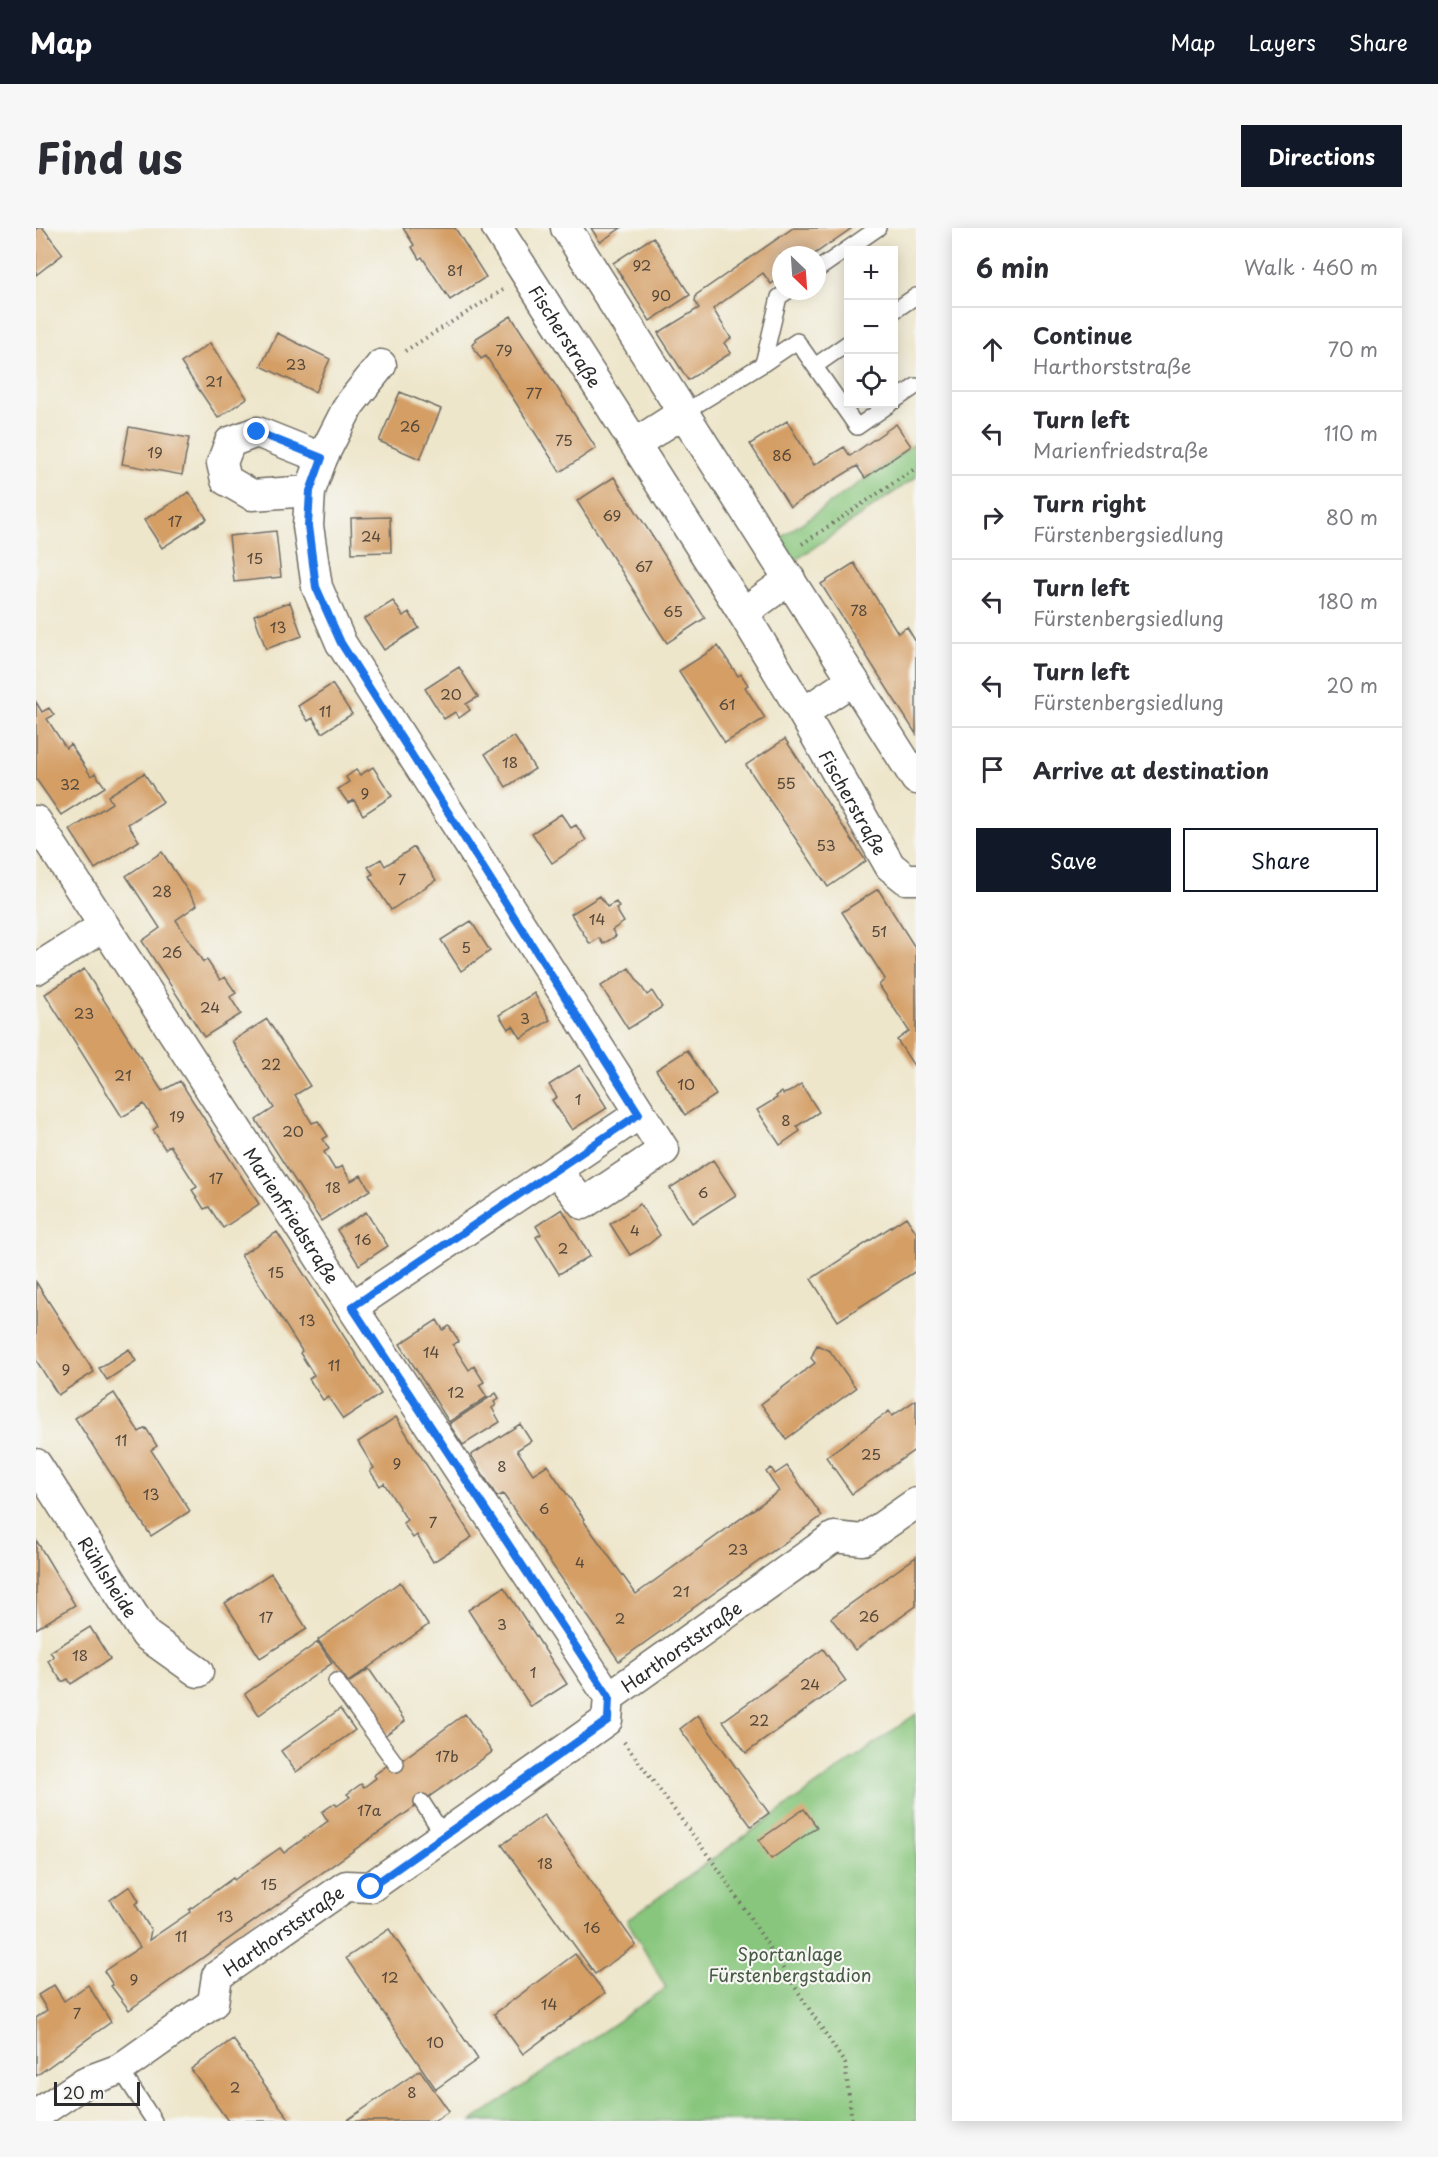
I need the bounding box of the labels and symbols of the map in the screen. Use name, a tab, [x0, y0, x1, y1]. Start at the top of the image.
north arrow	[772, 246, 826, 300]
house number: 92	[633, 253, 651, 276]
house number: 81	[447, 258, 463, 281]
street label: Fischerstraße	[523, 279, 609, 393]
house number: 90	[651, 283, 671, 306]
house number: 79	[495, 338, 513, 361]
house number: 23	[286, 352, 306, 375]
house number: 21	[205, 369, 223, 392]
house number: 77	[526, 381, 542, 404]
house number: 26	[400, 414, 420, 437]
route end	[243, 418, 269, 444]
house number: 75	[555, 428, 573, 451]
house number: 19	[147, 440, 163, 463]
house number: 86	[772, 443, 792, 466]
house number: 69	[603, 503, 621, 526]
house number: 17	[168, 509, 182, 532]
house number: 24	[361, 524, 381, 547]
house number: 15	[247, 546, 263, 569]
house number: 67	[635, 554, 654, 577]
house number: 78	[850, 598, 868, 621]
house number: 65	[663, 599, 683, 622]
house number: 13	[270, 615, 286, 638]
house number: 20	[440, 682, 462, 705]
house number: 61	[719, 692, 735, 715]
house number: 11	[319, 699, 331, 722]
street label: Fischerstraße	[813, 744, 894, 860]
house number: 18	[502, 750, 518, 773]
house number: 55	[776, 771, 796, 794]
house number: 32	[60, 772, 80, 795]
house number: 9	[361, 781, 369, 804]
house number: 53	[816, 833, 836, 856]
house number: 7	[398, 867, 407, 890]
house number: 28	[152, 879, 172, 902]
house number: 14	[589, 907, 605, 930]
house number: 51	[871, 919, 887, 942]
house number: 5	[461, 935, 471, 958]
house number: 26	[162, 940, 182, 963]
house number: 24	[200, 995, 220, 1018]
house number: 23	[74, 1001, 94, 1024]
house number: 3	[520, 1006, 530, 1029]
house number: 22	[261, 1052, 281, 1075]
house number: 21	[114, 1063, 132, 1086]
house number: 10	[677, 1072, 695, 1095]
house number: 1	[575, 1087, 581, 1110]
house number: 19	[169, 1104, 185, 1127]
house number: 8	[781, 1108, 791, 1131]
house number: 20	[282, 1119, 304, 1142]
street label: Marienfriedstraße	[238, 1141, 347, 1289]
house number: 17	[209, 1166, 223, 1189]
house number: 18	[325, 1175, 341, 1198]
house number: 6	[698, 1180, 708, 1203]
house number: 4	[630, 1218, 640, 1241]
house number: 16	[354, 1227, 372, 1250]
house number: 2	[558, 1236, 568, 1259]
house number: 15	[268, 1260, 284, 1283]
house number: 13	[299, 1308, 315, 1331]
house number: 14	[423, 1340, 439, 1363]
house number: 11	[328, 1353, 340, 1376]
house number: 9	[62, 1357, 70, 1380]
house number: 12	[447, 1380, 465, 1403]
house number: 11	[115, 1428, 127, 1451]
house number: 25	[861, 1442, 881, 1465]
house number: 9	[393, 1451, 401, 1474]
house number: 8	[497, 1454, 507, 1477]
house number: 13	[143, 1482, 159, 1505]
house number: 6	[539, 1496, 549, 1519]
house number: 7	[429, 1510, 438, 1533]
street label: Rühlsheide	[72, 1531, 145, 1623]
house number: 23	[728, 1537, 748, 1560]
house number: 4	[575, 1550, 585, 1573]
house number: 21	[672, 1579, 690, 1602]
street label: Harthorststraße	[615, 1594, 747, 1698]
house number: 26	[859, 1604, 879, 1627]
house number: 17	[259, 1605, 273, 1628]
house number: 2	[615, 1606, 625, 1629]
house number: 3	[497, 1612, 507, 1635]
house number: 18	[72, 1643, 88, 1666]
house number: 1	[530, 1660, 536, 1683]
house number: 24	[800, 1672, 820, 1695]
house number: 22	[749, 1708, 769, 1731]
house number: 17b	[435, 1744, 459, 1767]
house number: 17a	[357, 1798, 382, 1821]
house number: 18	[537, 1851, 553, 1874]
house number: 15	[261, 1872, 277, 1895]
route start	[357, 1873, 383, 1899]
street label: Harthorststraße	[217, 1878, 349, 1982]
house number: 13	[217, 1904, 233, 1927]
house number: 16	[583, 1915, 601, 1938]
house number: 11	[175, 1924, 187, 1947]
park label: Sportanlage Fürstenbergstadion	[708, 1940, 872, 1988]
house number: 12	[381, 1965, 399, 1988]
house number: 9	[130, 1967, 138, 1990]
house number: 14	[541, 1992, 557, 2015]
house number: 7	[73, 2001, 82, 2024]
house number: 10	[426, 2030, 444, 2053]
house number: 2	[230, 2075, 240, 2098]
scale bar	[54, 2079, 140, 2106]
house number: 8	[407, 2080, 417, 2103]

